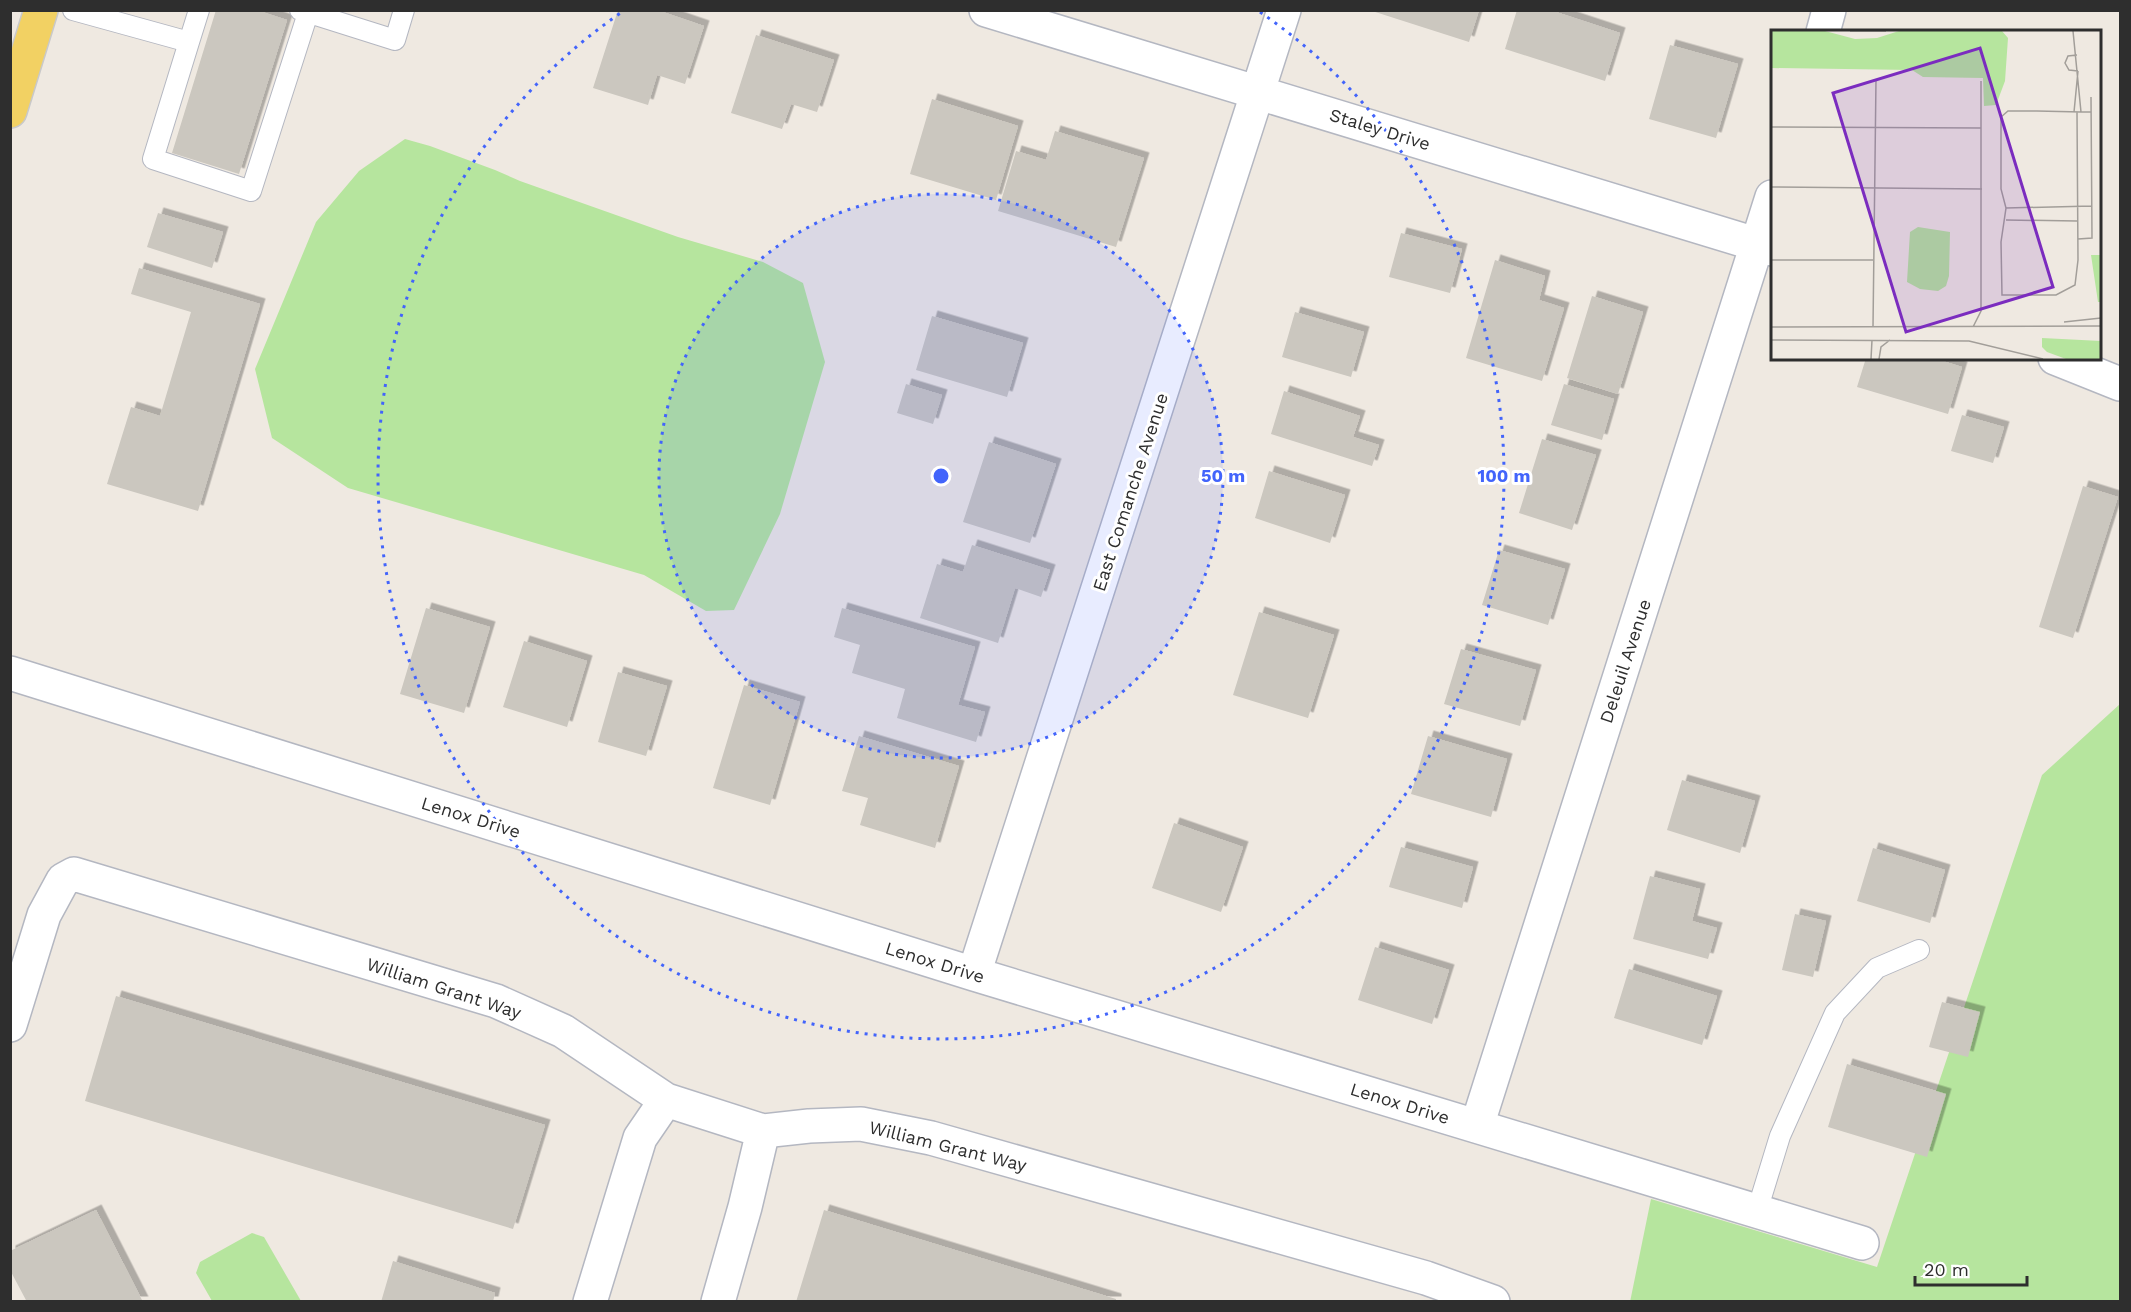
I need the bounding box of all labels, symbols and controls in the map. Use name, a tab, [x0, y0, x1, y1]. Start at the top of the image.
inset map	[1771, 30, 2101, 360]
street label: Staley Drive	[1327, 104, 1433, 154]
street label: East Comanche Avenue	[1088, 390, 1172, 594]
text: 50 m	[1201, 465, 1245, 486]
text: 100 m	[1477, 465, 1531, 486]
centre of rings	[931, 466, 951, 486]
street label: Deleuil Avenue	[1595, 596, 1655, 726]
street label: Lenox Drive	[419, 792, 523, 842]
street label: Lenox Drive	[883, 937, 987, 987]
street label: William Grant Way	[364, 953, 525, 1023]
street label: Lenox Drive	[1348, 1078, 1452, 1128]
street label: William Grant Way	[867, 1116, 1030, 1176]
scale bar	[1915, 1249, 2028, 1287]
text: 20 m	[1924, 1259, 1969, 1280]

